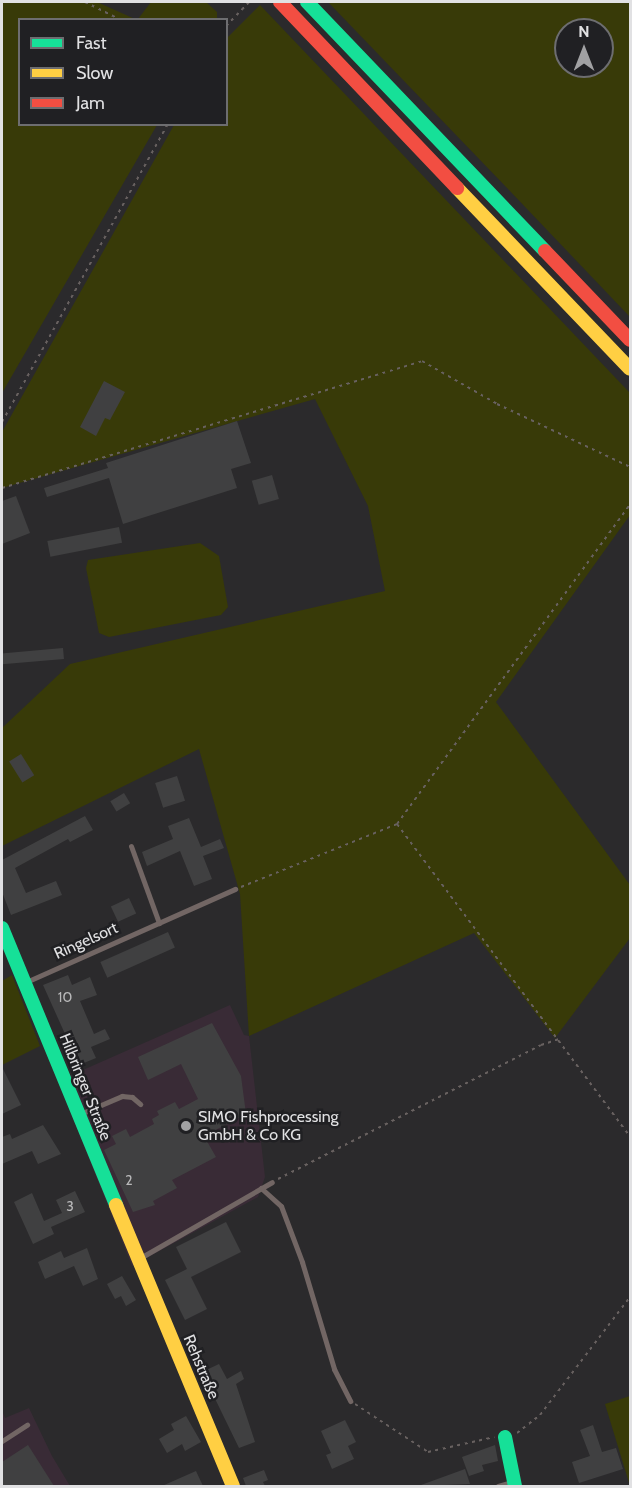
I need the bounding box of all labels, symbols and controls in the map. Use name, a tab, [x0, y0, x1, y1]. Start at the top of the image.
legend	[18, 18, 228, 126]
north arrow	[554, 18, 614, 78]
text: N	[578, 22, 590, 41]
text: Fast	[76, 32, 107, 54]
text: Slow	[76, 62, 113, 84]
text: Jam	[76, 92, 105, 114]
street label: Ringelsort	[51, 918, 121, 964]
house number: 10	[58, 989, 72, 1005]
street label: Hilbringer Straße	[55, 1031, 115, 1143]
place label: SIMO Fishprocessing GmbH & Co KG	[198, 1107, 339, 1145]
marker: SIMO Fishprocessing GmbH & Co KG	[179, 1119, 193, 1133]
house number: 2	[125, 1172, 133, 1188]
house number: 3	[66, 1198, 74, 1214]
street label: Rehstraße	[179, 1332, 223, 1402]

